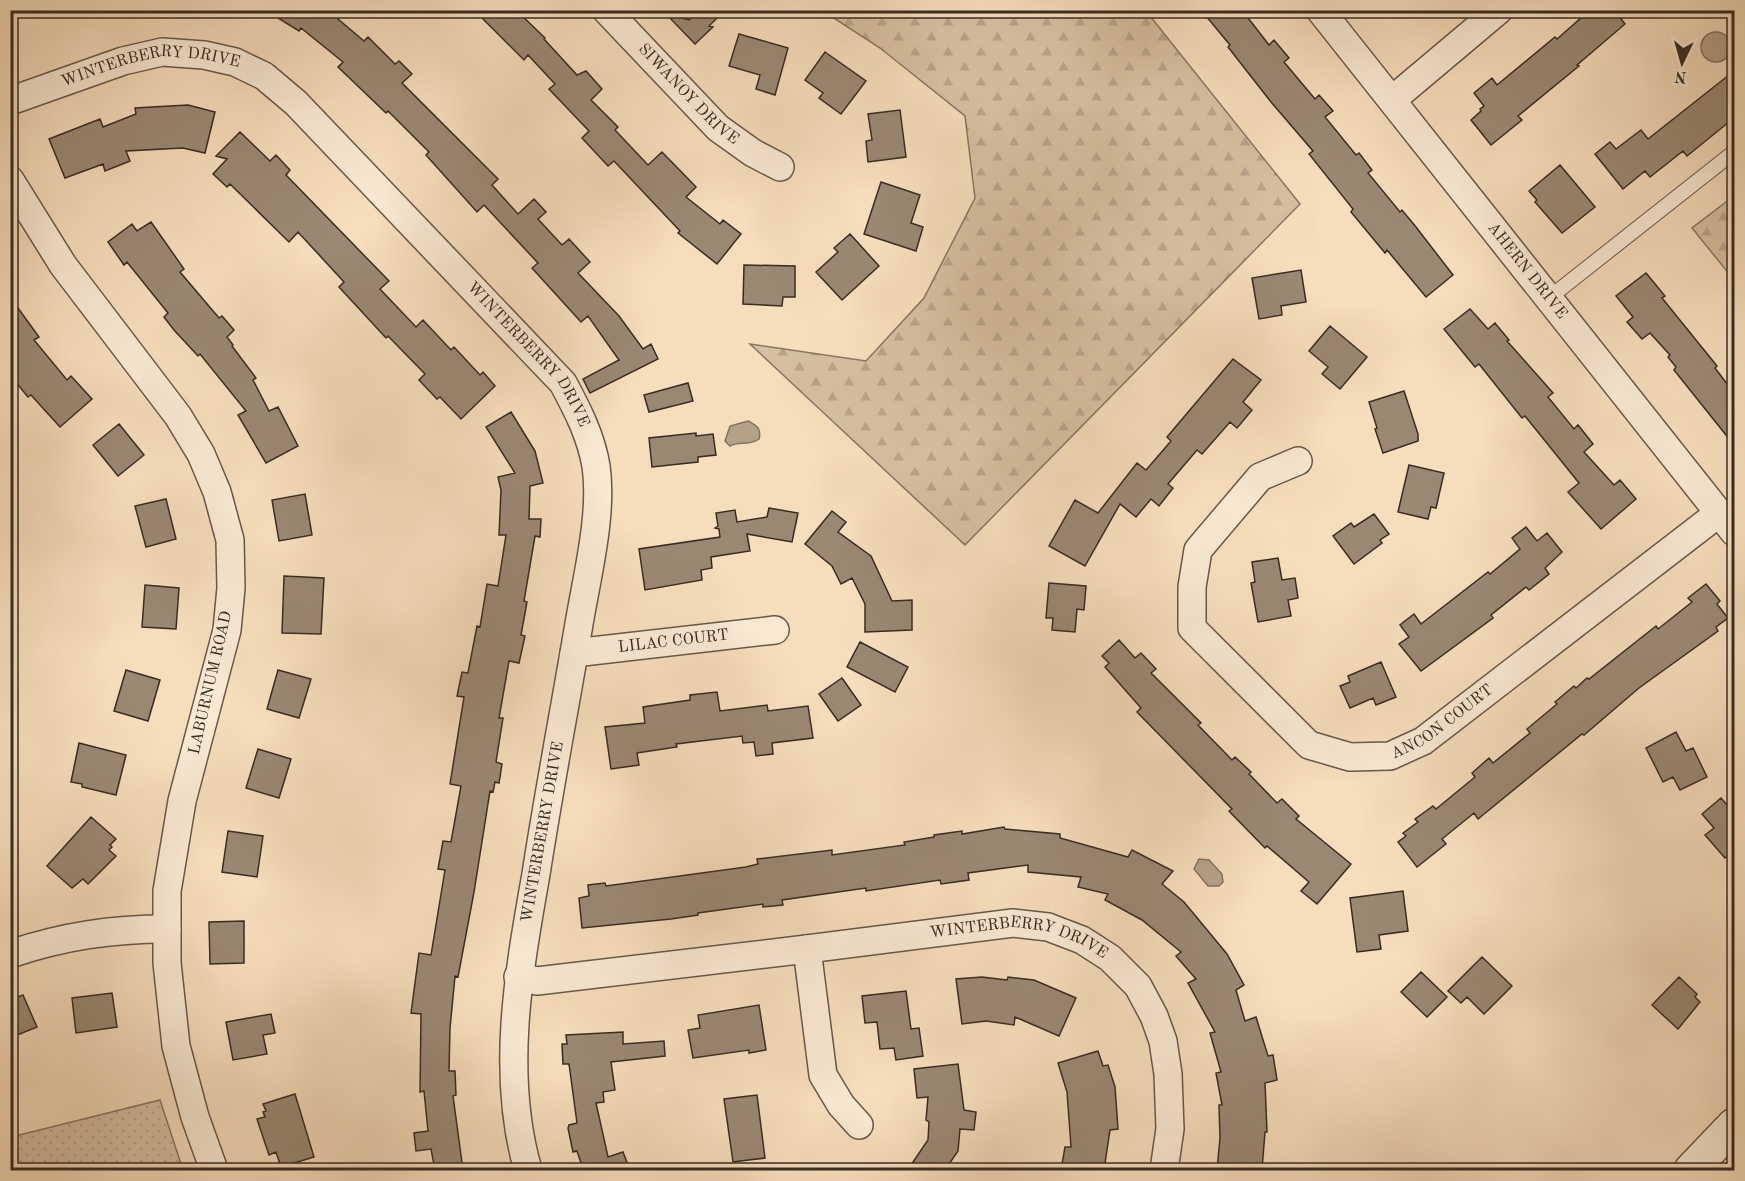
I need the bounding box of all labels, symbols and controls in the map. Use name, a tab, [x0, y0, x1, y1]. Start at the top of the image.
north arrow	[1652, 33, 1712, 93]
street label: SIWANOY DRIVE	[635, 41, 741, 148]
street label: WINTERBERRY DRIVE	[59, 44, 242, 90]
text: N	[1673, 67, 1688, 84]
street label: AHERN DRIVE	[1484, 220, 1570, 322]
street label: WINTERBERRY DRIVE	[464, 279, 592, 429]
street label: LABURNUM ROAD	[187, 610, 235, 756]
street label: LILAC COURT	[617, 627, 730, 656]
street label: ANCON COURT	[1389, 682, 1496, 762]
street label: WINTERBERRY DRIVE	[519, 740, 567, 924]
street label: WINTERBERRY DRIVE	[929, 915, 1110, 962]

